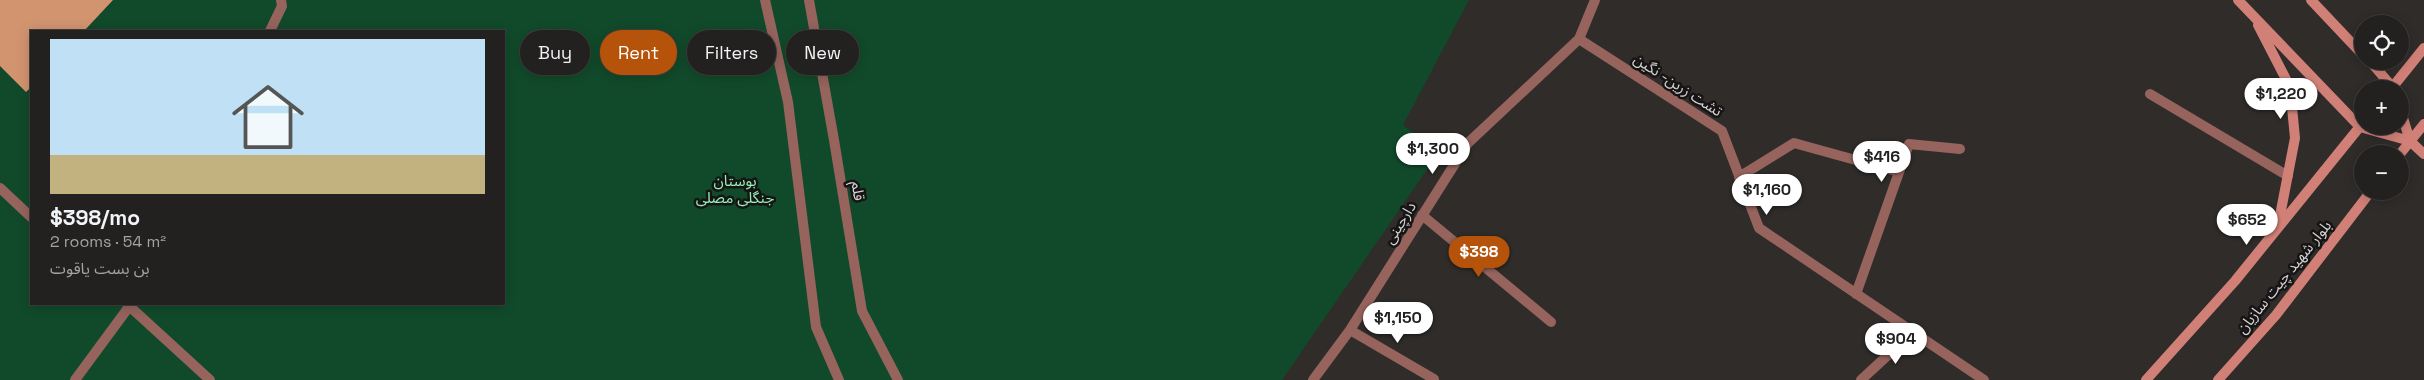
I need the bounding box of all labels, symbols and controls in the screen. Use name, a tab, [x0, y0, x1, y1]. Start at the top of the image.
map controls	[2354, 15, 2409, 200]
button: locate	[2354, 15, 2409, 70]
chip: Buy	[520, 30, 590, 75]
chip: Rent	[600, 30, 677, 75]
chip: Filters	[687, 30, 776, 75]
chip: New	[786, 30, 859, 75]
street label: تشت زرین- نگین	[1630, 49, 1726, 120]
icon: home	[223, 72, 313, 162]
pin: $1,220	[2240, 78, 2322, 120]
button: +	[2354, 80, 2409, 135]
text: $1,220	[2255, 83, 2307, 104]
pin: $1,300	[1392, 132, 1474, 175]
text: $1,300	[1407, 138, 1459, 159]
pin: $416	[1852, 140, 1912, 183]
button: −	[2354, 145, 2409, 200]
text: $416	[1864, 146, 1900, 167]
park label: بوستان جنگلی مصلی	[696, 171, 774, 207]
pin: $1,160	[1726, 174, 1808, 216]
text: $1,160	[1743, 179, 1791, 200]
street label: قلم	[846, 180, 869, 203]
street label: دارچینی	[1379, 198, 1421, 248]
text: $398/mo	[50, 204, 140, 231]
pin: $652	[2217, 204, 2277, 246]
text: $652	[2228, 209, 2266, 230]
street label: بلوار شهید چیت سازیان	[2232, 216, 2336, 338]
text: 2 rooms · 54 m²	[50, 231, 166, 252]
pin: $398	[1449, 236, 1509, 278]
text: $398	[1460, 241, 1498, 262]
text: بن بست یاقوت	[50, 258, 150, 279]
pin: $1,150	[1357, 302, 1439, 344]
text: $1,150	[1374, 307, 1422, 328]
pin: $904	[1866, 322, 1926, 365]
text: $904	[1876, 328, 1916, 349]

